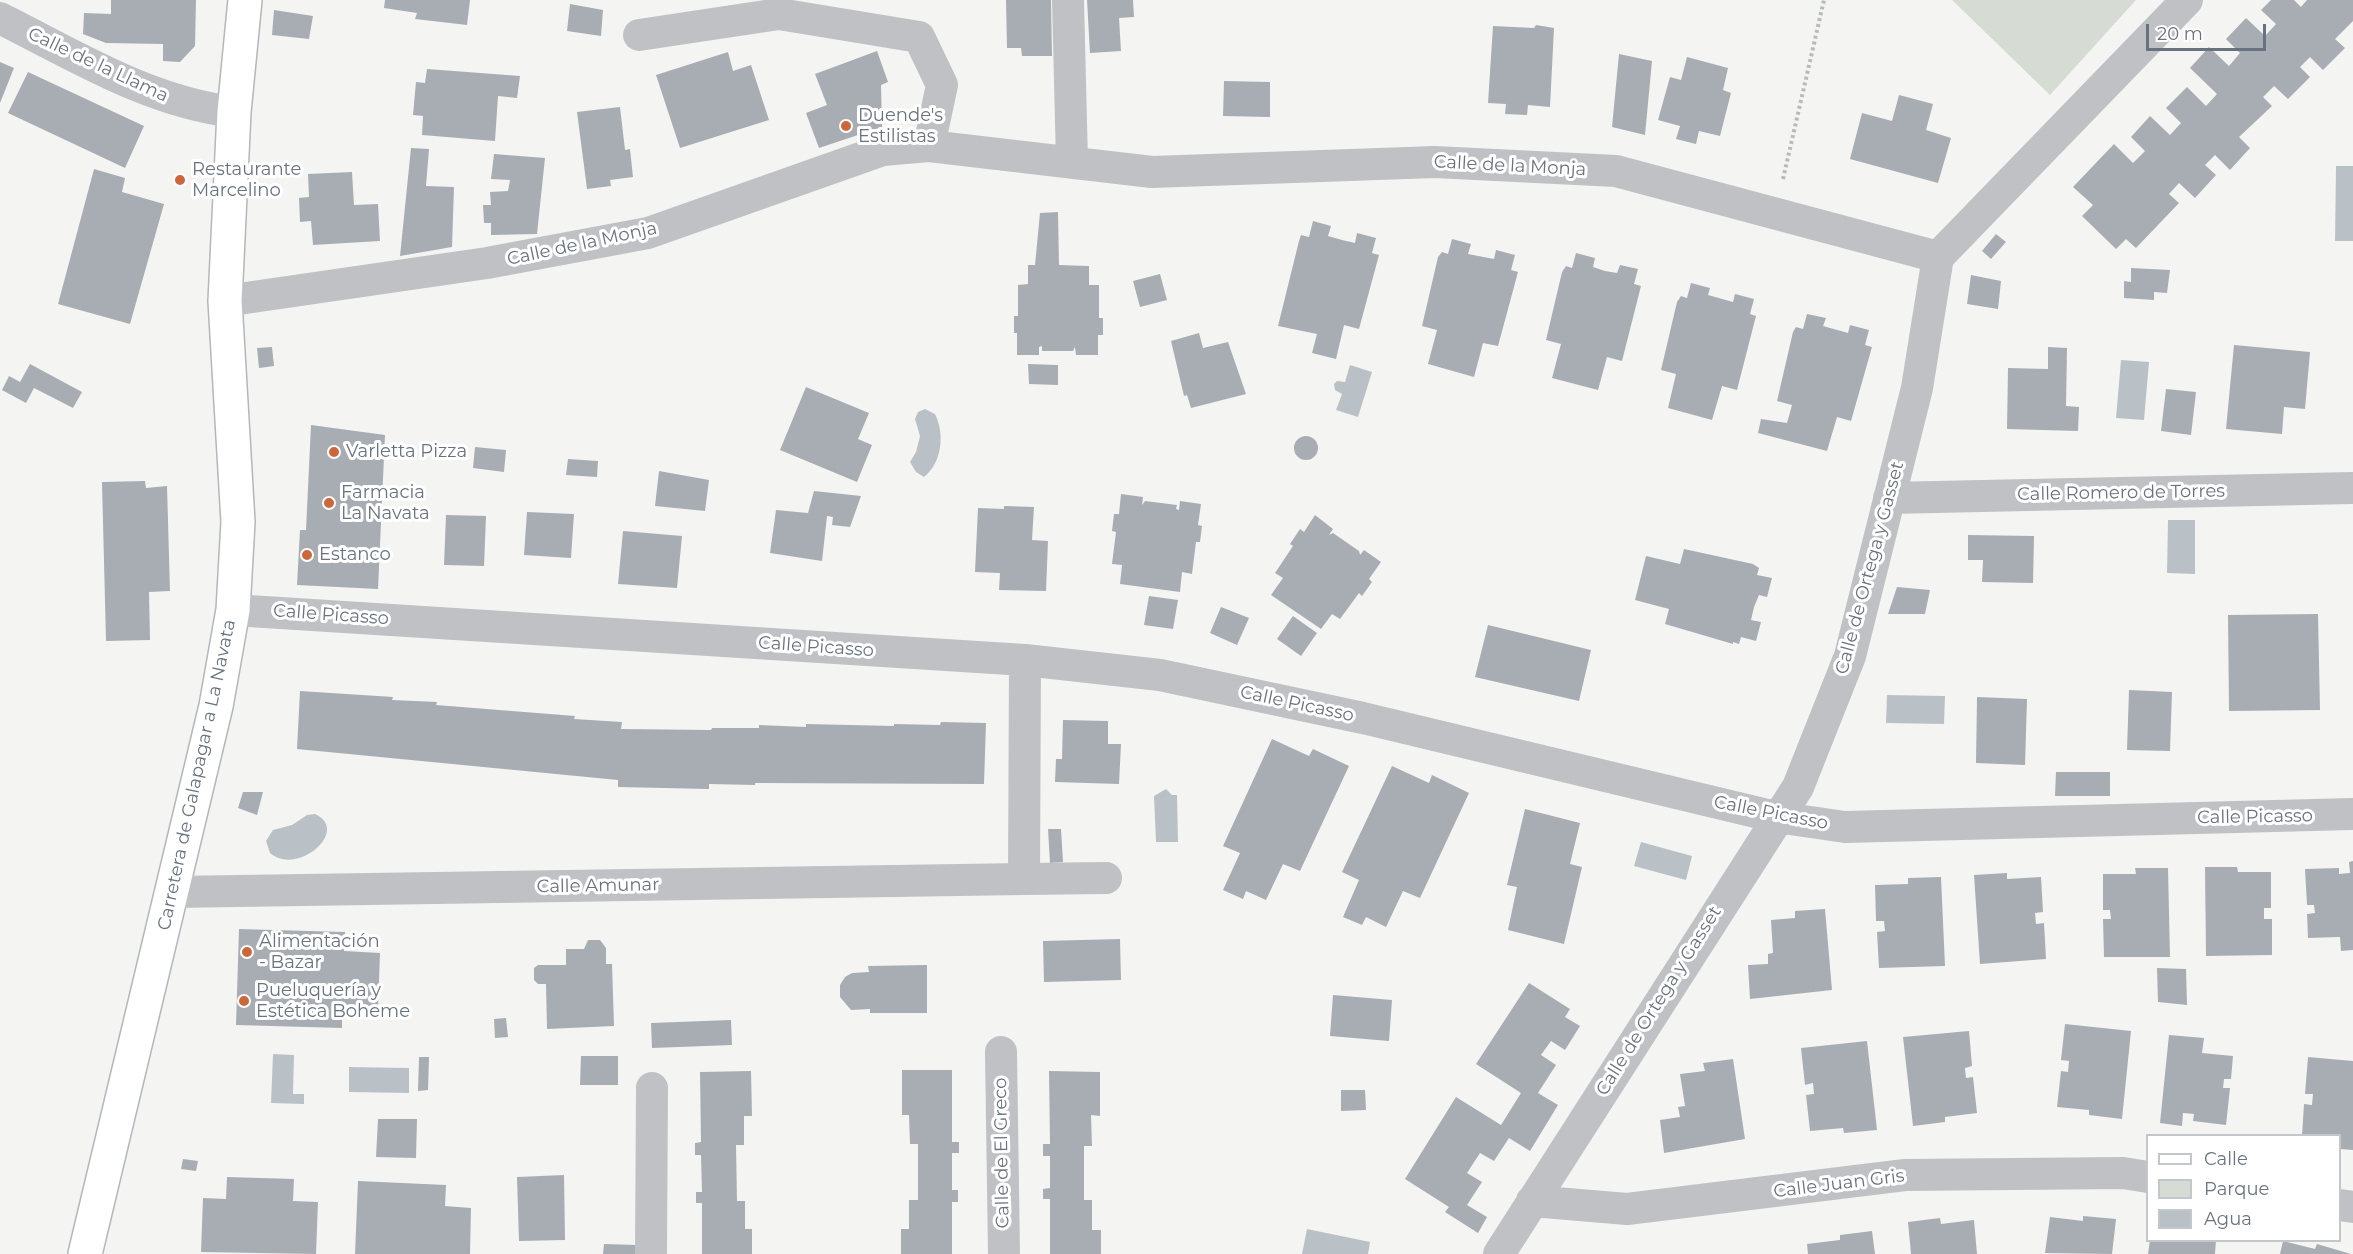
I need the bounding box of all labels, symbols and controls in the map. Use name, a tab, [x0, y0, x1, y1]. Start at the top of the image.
scale bar	[2149, 12, 2269, 50]
street label: Calle de la Llama	[24, 23, 172, 107]
text: 20 m	[2157, 23, 2203, 45]
place label: Duende's Estilistas	[858, 105, 943, 148]
marker: Duende's Estilistas	[839, 119, 853, 133]
street label: Calle de la Monja	[1433, 151, 1587, 181]
place label: Restaurante Marcelino	[192, 159, 301, 201]
marker: Restaurante Marcelino	[173, 173, 187, 187]
street label: Calle de la Monja	[505, 218, 659, 270]
place label: Varletta Pizza	[346, 441, 467, 463]
marker: Varletta Pizza	[327, 445, 341, 459]
street label: Calle de Ortega y Gasset	[1831, 459, 1909, 677]
street label: Calle Romero de Torres	[2017, 480, 2225, 506]
place label: Farmacia La Navata	[341, 482, 430, 524]
marker: Farmacia La Navata	[322, 496, 336, 510]
place label: Estanco	[319, 544, 391, 566]
marker: Estanco	[300, 548, 314, 562]
street label: Calle Picasso	[272, 600, 390, 630]
street label: Carretera de Galapagar a La Navata	[153, 618, 241, 932]
street label: Calle Picasso	[757, 632, 875, 662]
street label: Calle Picasso	[1238, 681, 1356, 727]
street label: Calle Picasso	[1712, 791, 1830, 835]
street label: Calle Picasso	[2197, 805, 2313, 829]
street label: Calle Amunar	[537, 874, 659, 898]
street label: Calle de Ortega y Gasset	[1592, 902, 1726, 1100]
place label: Alimentación - Bazar	[259, 931, 380, 974]
marker: Alimentación - Bazar	[240, 945, 254, 959]
place label: Pueluquería y Estética Boheme	[256, 980, 410, 1022]
marker: Pueluquería y Estética Boheme	[237, 994, 251, 1008]
street label: Calle de El Greco	[990, 1077, 1014, 1229]
legend	[2146, 1134, 2341, 1242]
text: Calle	[2204, 1148, 2248, 1170]
street label: Calle Juan Gris	[1772, 1165, 1906, 1203]
text: Parque	[2204, 1178, 2269, 1200]
text: Agua	[2204, 1208, 2252, 1230]

